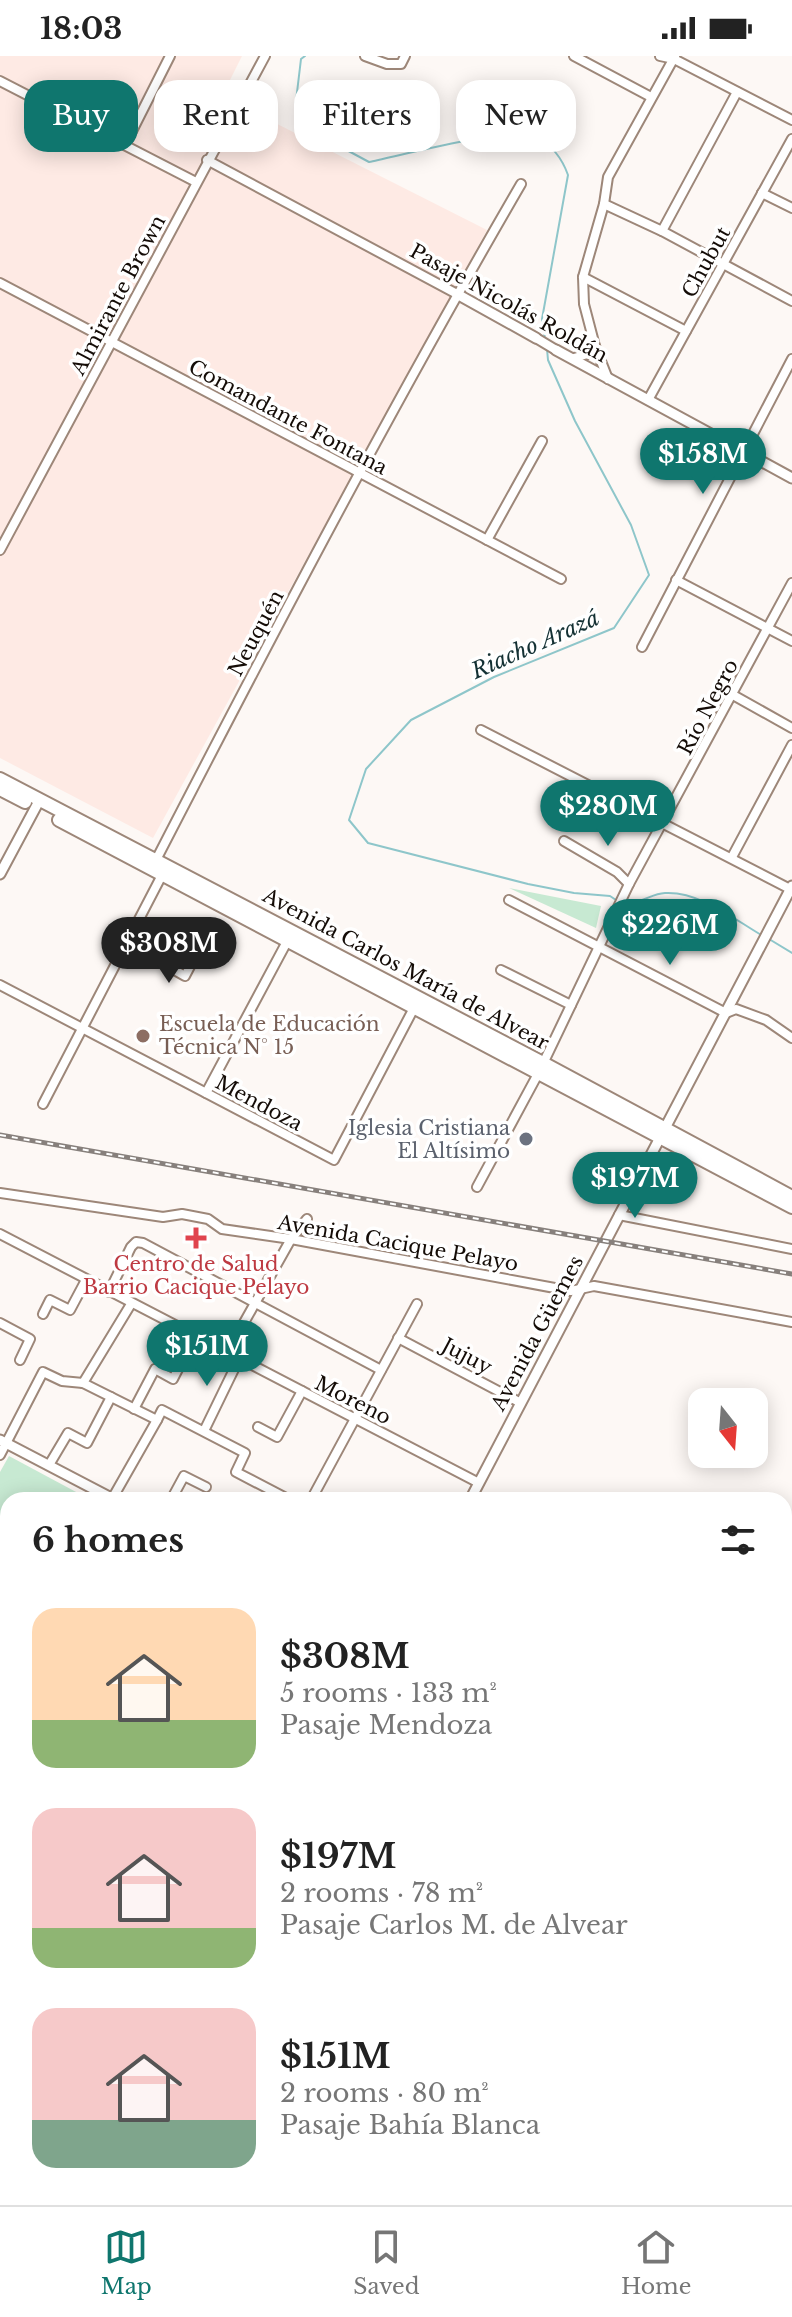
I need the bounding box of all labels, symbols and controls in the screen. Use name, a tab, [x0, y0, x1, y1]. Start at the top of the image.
text: 18:03	[40, 10, 122, 47]
chip: Buy	[24, 80, 138, 152]
chip: Rent	[154, 80, 278, 152]
chip: Filters	[294, 80, 440, 152]
chip: New	[456, 80, 576, 152]
street label: Almirante Brown	[65, 211, 170, 380]
street label: Chubut	[677, 222, 735, 302]
street label: Pasaje Nicolás Roldán	[406, 239, 612, 367]
street label: Comandante Fontana	[185, 354, 392, 480]
pin: $158M	[647, 428, 759, 496]
text: $158M	[658, 438, 748, 470]
street label: Neuquén	[223, 586, 289, 680]
water label: Riacho Arazá	[466, 604, 604, 685]
street label: Río Negro	[673, 655, 743, 759]
pin: $280M	[552, 780, 664, 848]
text: $280M	[558, 790, 658, 822]
street label: Avenida Carlos María de Alvear	[258, 883, 554, 1055]
pin: $226M	[614, 899, 726, 967]
text: $226M	[621, 909, 719, 941]
pin: $308M	[113, 917, 225, 985]
text: $308M	[119, 927, 219, 959]
place label: Escuela de Educación Técnica N° 15	[159, 1012, 380, 1059]
marker: Escuela de Educación Técnica N° 15	[134, 1027, 152, 1045]
street label: Mendoza	[211, 1070, 307, 1136]
place label: Iglesia Cristiana El Altísimo	[348, 1116, 511, 1163]
marker: Iglesia Cristiana El Altísimo	[517, 1130, 535, 1148]
pin: $197M	[579, 1152, 691, 1220]
text: $197M	[590, 1162, 680, 1194]
street label: Avenida Cacique Pelayo	[275, 1210, 520, 1276]
marker: Centro de Salud Barrio Cacique Pelayo	[185, 1227, 207, 1249]
street label: Avenida Güemes	[485, 1251, 588, 1416]
place label: Centro de Salud Barrio Cacique Pelayo	[83, 1252, 309, 1299]
pin: $151M	[151, 1320, 263, 1388]
text: $151M	[165, 1330, 249, 1362]
street label: Jujuy	[435, 1332, 496, 1379]
street label: Moreno	[311, 1371, 395, 1429]
north arrow	[688, 1388, 768, 1468]
map controls	[688, 1388, 768, 1468]
icon: filters	[716, 1518, 760, 1562]
text: 6 homes	[32, 1519, 184, 1561]
text: $308M	[280, 1635, 410, 1677]
icon: home	[96, 1640, 192, 1736]
text: 5 rooms · 133 m²	[280, 1677, 497, 1709]
text: Pasaje Mendoza	[280, 1709, 492, 1741]
text: $197M	[280, 1835, 397, 1877]
icon: home	[96, 1840, 192, 1936]
text: 2 rooms · 78 m²	[280, 1877, 483, 1909]
text: Pasaje Carlos M. de Alvear	[280, 1909, 628, 1941]
text: $151M	[280, 2035, 391, 2077]
icon: home	[96, 2040, 192, 2136]
text: 2 rooms · 80 m²	[280, 2077, 489, 2109]
text: Pasaje Bahía Blanca	[280, 2109, 540, 2141]
tab: Map	[101, 2225, 152, 2300]
tab: Saved	[353, 2225, 420, 2300]
tab: Home	[621, 2225, 691, 2300]

